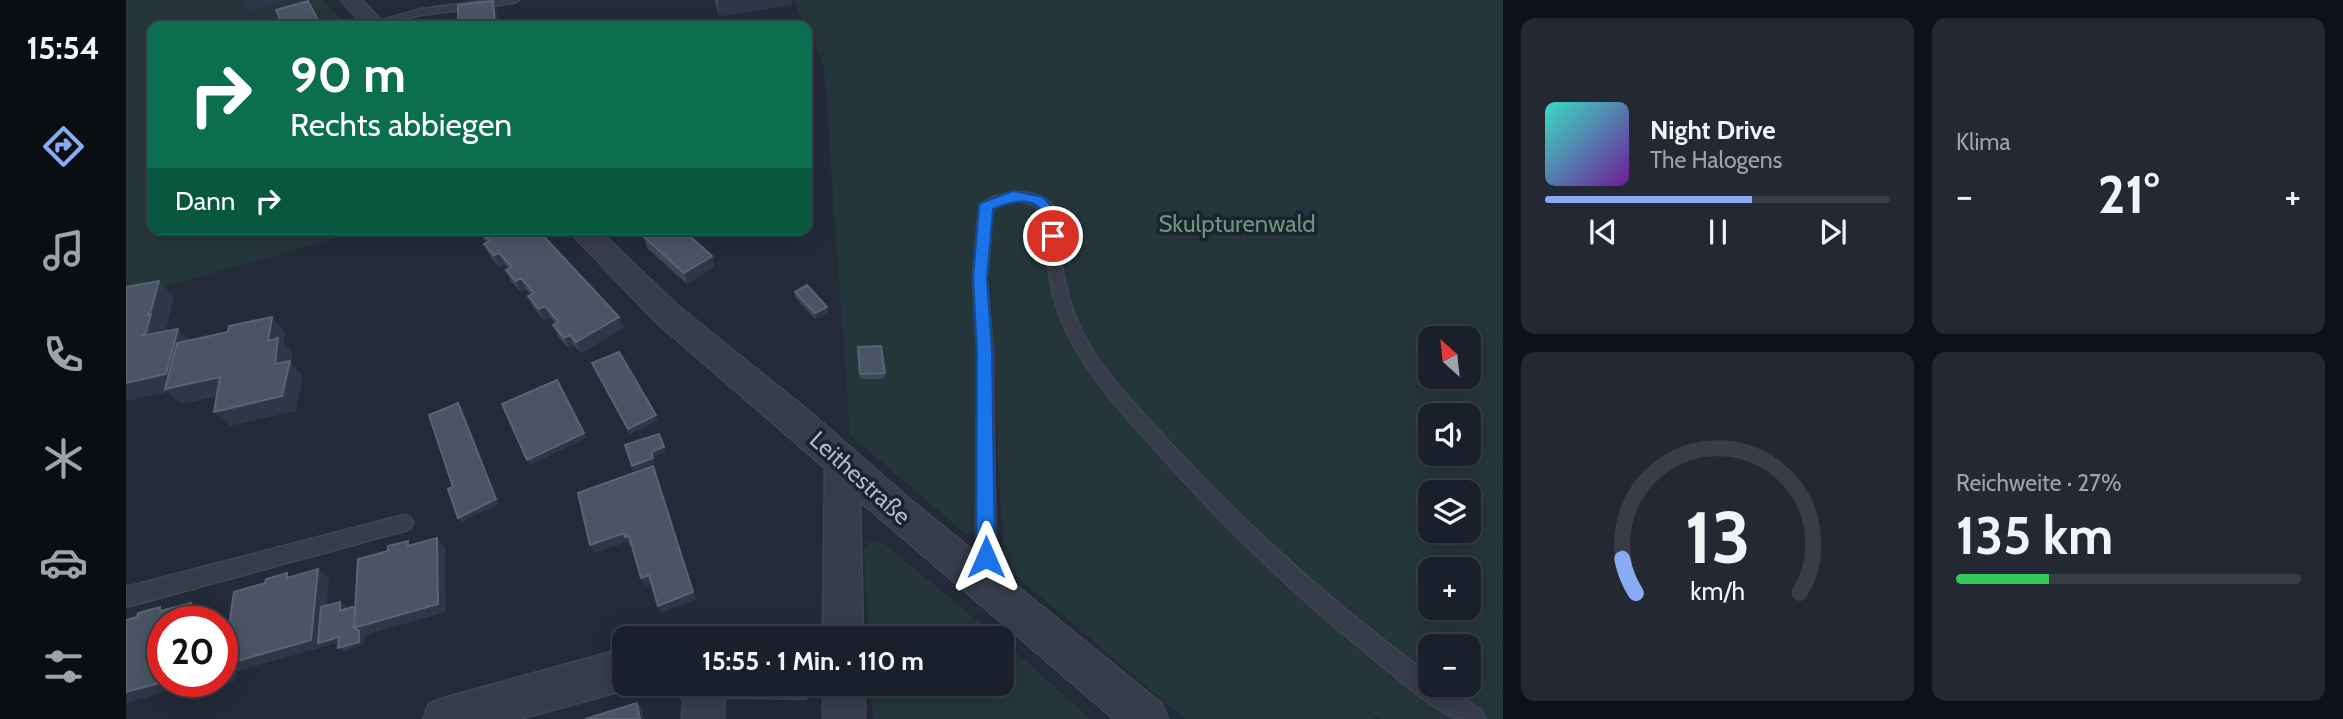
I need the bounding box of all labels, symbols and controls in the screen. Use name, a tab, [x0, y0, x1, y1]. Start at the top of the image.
text: 15:54	[26, 28, 100, 67]
text: 90 m	[290, 45, 406, 104]
icon: right	[175, 49, 266, 140]
text: Rechts abbiegen	[290, 105, 512, 144]
text: Night Drive	[1650, 114, 1776, 146]
icon: directions	[39, 122, 88, 171]
text: Klima	[1956, 128, 2011, 156]
text: The Halogens	[1650, 146, 1782, 174]
text: 21°	[2098, 163, 2159, 226]
text: −	[1956, 172, 1973, 219]
text: +	[2284, 172, 2301, 219]
icon: right	[249, 182, 287, 220]
text: Dann	[175, 185, 235, 217]
pin	[1023, 206, 1083, 266]
park label: Skulpturenwald	[1158, 209, 1316, 238]
icon: previous	[1584, 213, 1622, 251]
icon: pause	[1699, 213, 1737, 251]
icon: next	[1814, 213, 1852, 251]
icon: arrive	[1034, 217, 1072, 255]
icon: music	[39, 226, 88, 275]
north arrow	[1418, 326, 1480, 388]
map controls	[1418, 326, 1481, 697]
icon: phone	[39, 330, 88, 379]
button: sound	[1418, 403, 1481, 466]
street label: Leithestraße	[804, 425, 917, 530]
icon: climate	[39, 434, 88, 483]
text: Reichweite · 27%	[1956, 469, 2122, 497]
button: layers	[1418, 480, 1481, 543]
text: 13	[1684, 493, 1751, 581]
text: 135 km	[1956, 504, 2113, 567]
position arrow	[949, 520, 1023, 594]
icon: car	[39, 538, 88, 587]
button: +	[1418, 557, 1481, 620]
text: km/h	[1690, 575, 1745, 605]
speed limit sign: 20	[147, 606, 238, 697]
button: −	[1418, 634, 1481, 697]
icon: filters	[39, 642, 88, 691]
text: 15:55 · 1 Min. · 110 m	[702, 645, 924, 677]

